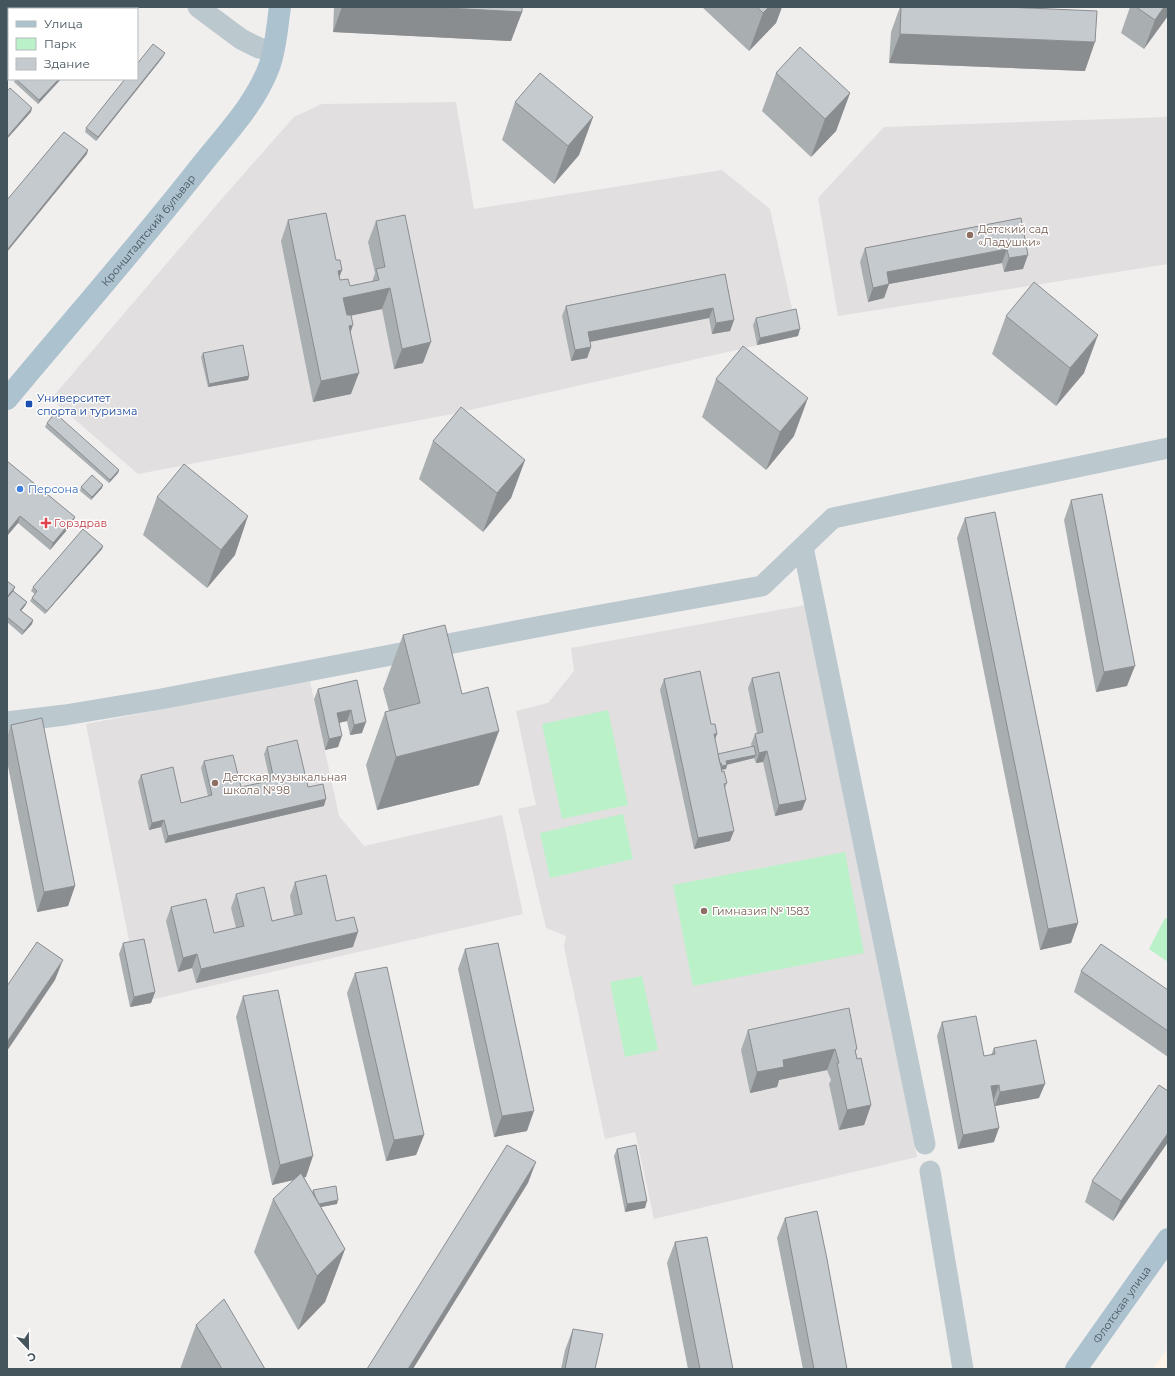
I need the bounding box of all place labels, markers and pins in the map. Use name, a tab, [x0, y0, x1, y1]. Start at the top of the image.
place label: Детский сад «Ладушки»	[978, 222, 1048, 249]
marker: Детский сад «Ладушки»	[965, 230, 975, 240]
place label: Университет спорта и туризма	[37, 391, 137, 418]
marker: Университет спорта и туризма	[24, 399, 34, 409]
place label: Персона	[28, 482, 78, 496]
marker: Персона	[15, 484, 25, 494]
place label: Горздрав	[54, 516, 107, 530]
marker: Горздрав	[41, 518, 51, 528]
place label: Детская музыкальная школа №98	[223, 770, 347, 797]
marker: Детская музыкальная школа №98	[210, 778, 220, 788]
place label: Гимназия № 1583	[712, 904, 810, 918]
marker: Гимназия № 1583	[699, 906, 709, 916]

